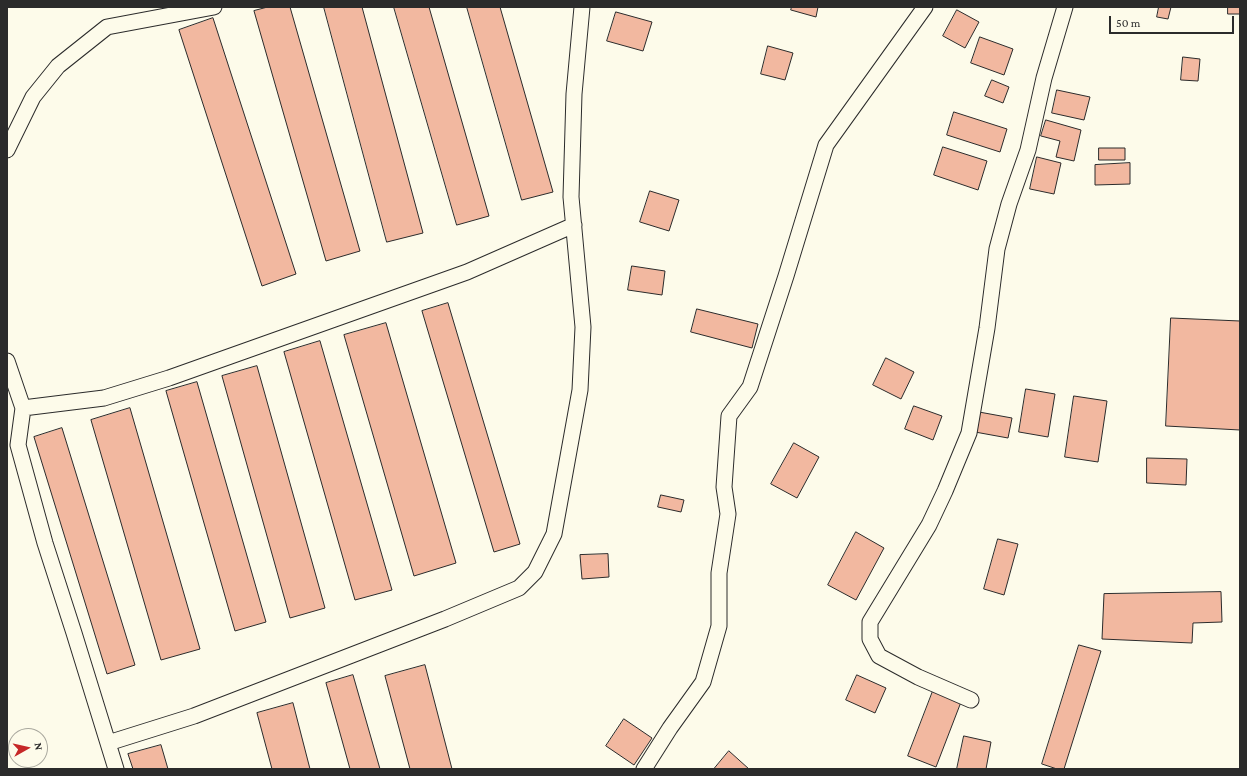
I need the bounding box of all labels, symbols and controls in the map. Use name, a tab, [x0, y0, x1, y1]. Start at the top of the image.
scale bar	[1111, 8, 1236, 34]
text: 50 m	[1116, 16, 1140, 30]
north arrow	[8, 728, 48, 768]
text: N	[32, 742, 45, 751]

